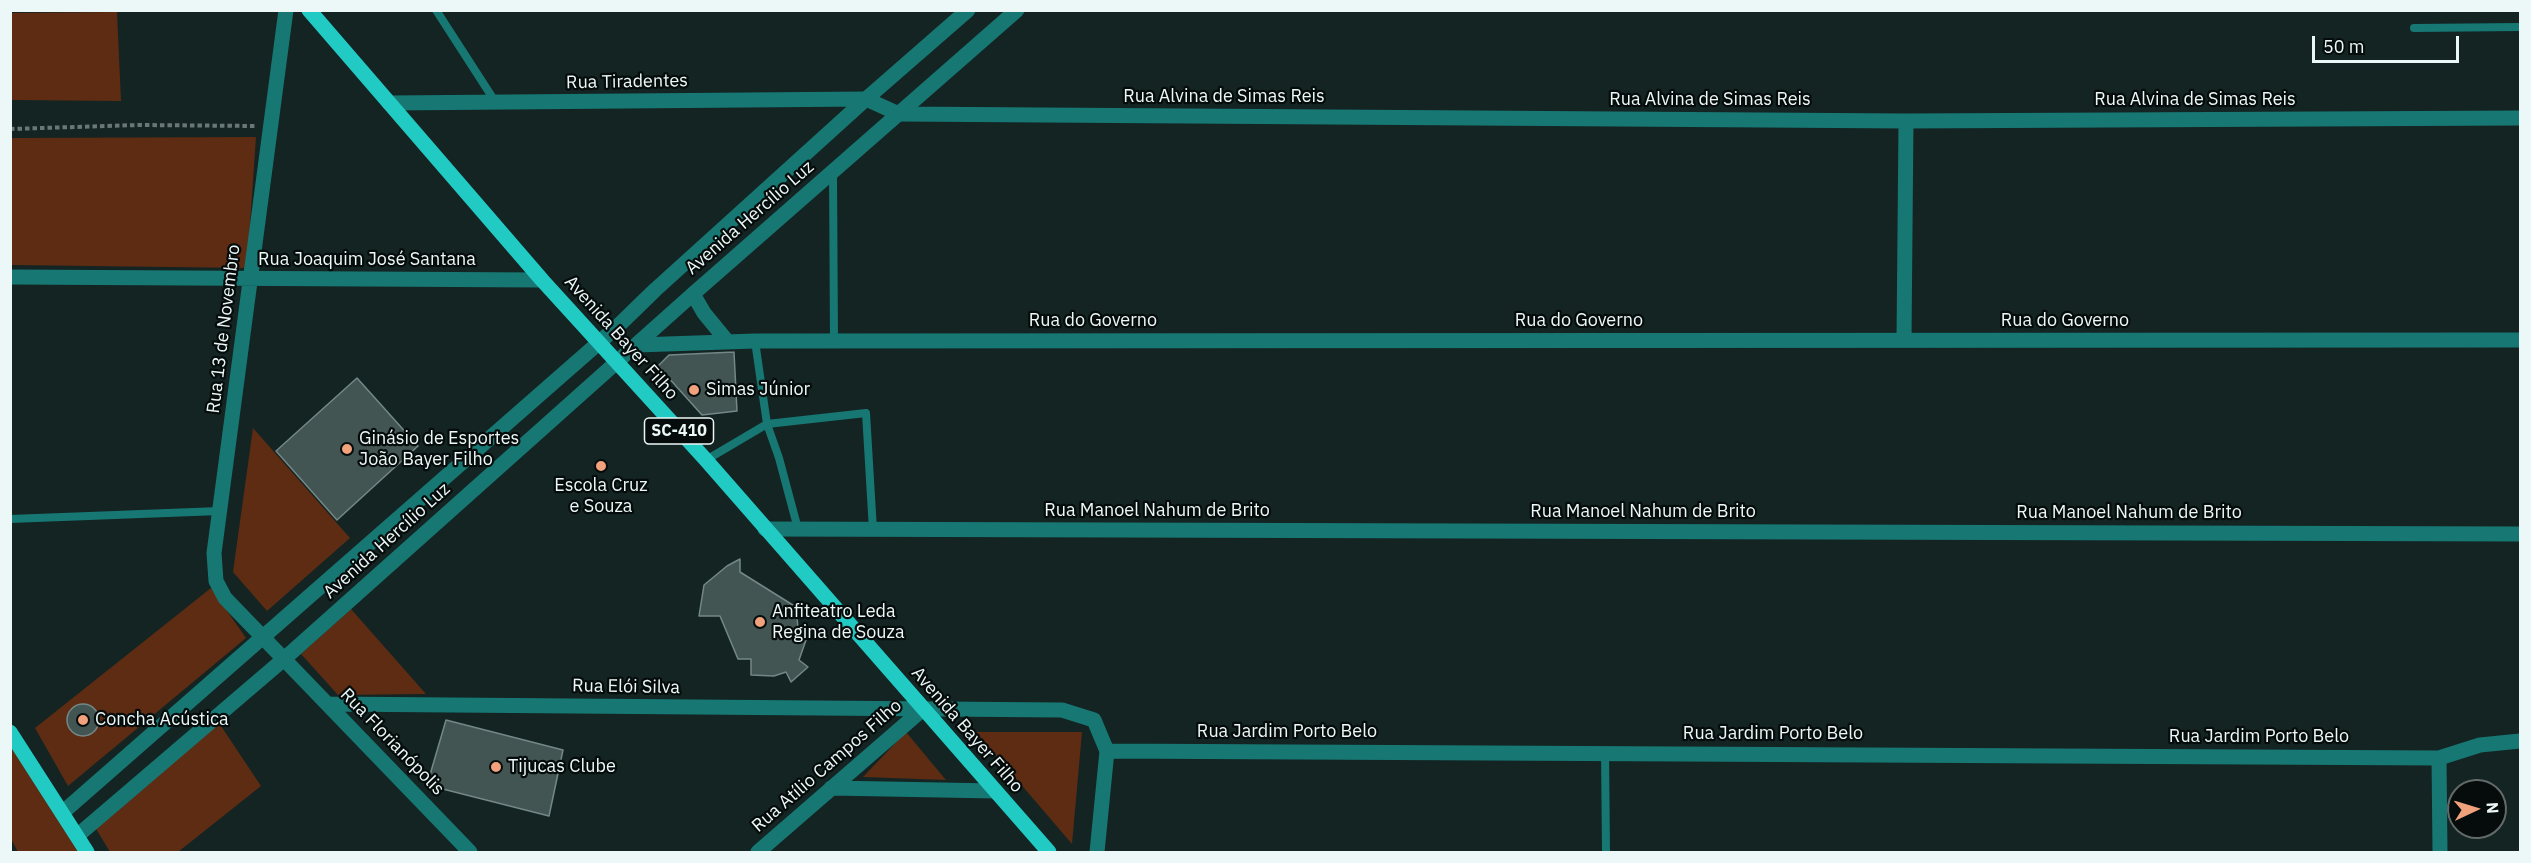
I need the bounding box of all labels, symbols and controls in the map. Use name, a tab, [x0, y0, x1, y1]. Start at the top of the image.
scale bar	[2315, 24, 2462, 62]
text: 50 m	[2323, 35, 2365, 58]
street label: Rua Tiradentes	[566, 70, 688, 94]
street label: Rua Alvina de Simas Reis	[1123, 86, 1325, 108]
street label: Rua Alvina de Simas Reis	[1609, 89, 1811, 111]
street label: Rua Alvina de Simas Reis	[2094, 89, 2296, 111]
street label: Avenida Hercílio Luz	[682, 157, 818, 279]
street label: Rua 13 de Novembro	[203, 243, 245, 415]
street label: Rua Joaquim José Santana	[258, 249, 476, 271]
street label: Avenida Bayer Filho	[560, 272, 682, 404]
street label: Rua do Governo	[1029, 310, 1157, 332]
street label: Rua do Governo	[1515, 310, 1643, 332]
street label: Rua do Governo	[2001, 310, 2129, 332]
place label: Simas Júnior	[706, 379, 810, 401]
marker: Simas Júnior	[687, 383, 701, 397]
road number: SC-410	[644, 418, 714, 444]
place label: Ginásio de Esportes João Bayer Filho	[359, 428, 519, 470]
marker: Ginásio de Esportes João Bayer Filho	[340, 442, 354, 456]
marker: Escola Cruz e Souza	[594, 459, 608, 473]
place label: Escola Cruz e Souza	[554, 475, 648, 518]
street label: Avenida Hercílio Luz	[319, 479, 455, 603]
street label: Rua Manoel Nahum de Brito	[1044, 500, 1270, 522]
street label: Rua Manoel Nahum de Brito	[1530, 501, 1756, 523]
street label: Rua Manoel Nahum de Brito	[2016, 502, 2242, 524]
place label: Anfiteatro Leda Regina de Souza	[772, 601, 905, 644]
marker: Anfiteatro Leda Regina de Souza	[753, 615, 767, 629]
street label: Avenida Bayer Filho	[907, 663, 1027, 797]
street label: Rua Elói Silva	[572, 675, 680, 699]
street label: Rua Florianópolis	[335, 684, 449, 800]
street label: Rua Atílio Campos Filho	[748, 695, 906, 837]
place label: Concha Acústica	[95, 709, 229, 731]
marker: Concha Acústica	[76, 713, 90, 727]
street label: Rua Jardim Porto Belo	[1197, 721, 1377, 743]
street label: Rua Jardim Porto Belo	[1683, 723, 1863, 745]
street label: Rua Jardim Porto Belo	[2169, 726, 2349, 748]
place label: Tijucas Clube	[508, 756, 616, 778]
marker: Tijucas Clube	[489, 760, 503, 774]
north arrow	[2447, 779, 2507, 839]
text: N	[2483, 801, 2503, 814]

